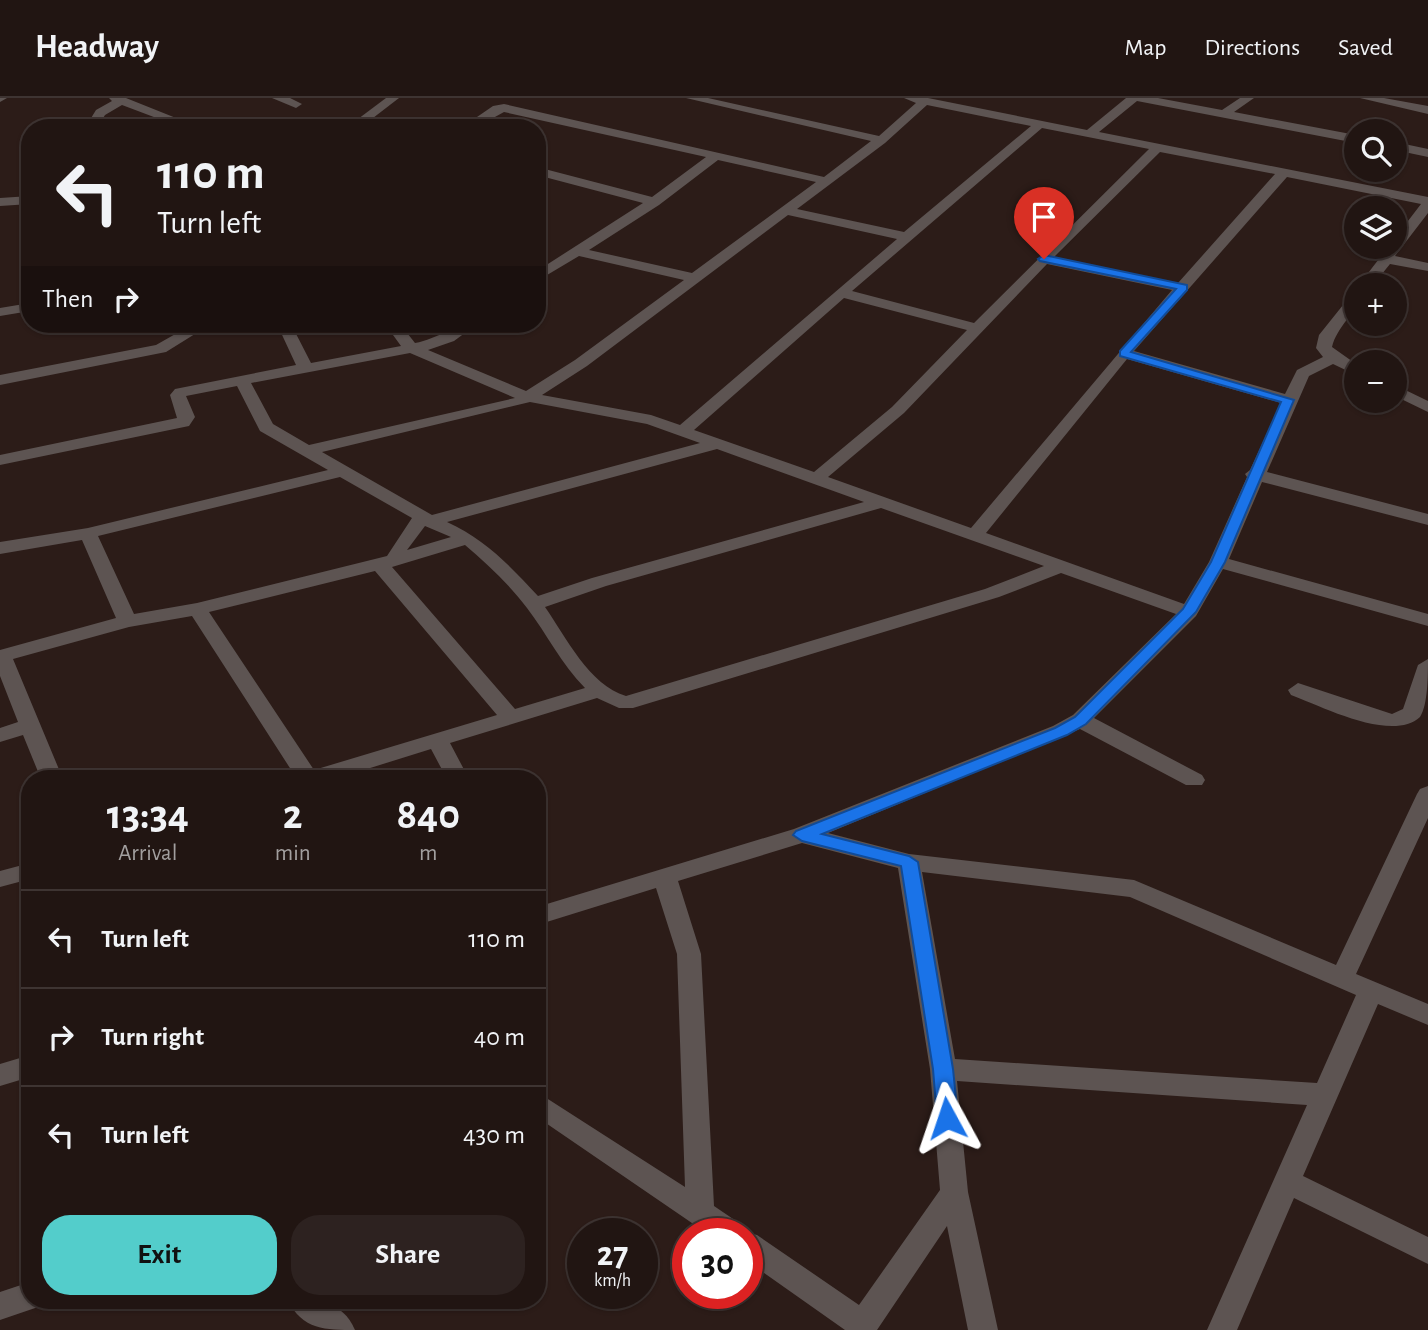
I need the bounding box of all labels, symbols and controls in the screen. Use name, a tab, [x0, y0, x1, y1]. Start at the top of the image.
text: Headway	[35, 31, 159, 64]
text: Map	[1124, 36, 1166, 60]
text: Directions	[1204, 36, 1300, 60]
text: Saved	[1338, 36, 1393, 60]
map controls	[1344, 119, 1407, 413]
button: search	[1344, 119, 1407, 182]
icon: left	[42, 147, 133, 238]
text: 110 m	[157, 149, 265, 198]
pin	[1014, 187, 1074, 259]
button: layers	[1344, 196, 1407, 259]
icon: arrive	[1025, 198, 1063, 236]
text: Turn left	[157, 207, 261, 239]
button: +	[1344, 273, 1407, 336]
icon: right	[107, 280, 145, 318]
text: Then	[42, 286, 93, 312]
button: −	[1344, 350, 1407, 413]
text: 13:34	[107, 794, 189, 836]
text: 2	[283, 794, 303, 836]
text: 840	[396, 794, 460, 836]
text: Arrival	[118, 842, 177, 865]
text: min	[275, 842, 311, 865]
text: m	[419, 842, 437, 865]
icon: left	[42, 920, 80, 958]
text: Turn left	[101, 926, 189, 952]
text: 110 m	[468, 926, 525, 952]
icon: right	[42, 1018, 80, 1056]
text: Turn right	[101, 1024, 204, 1050]
text: 40 m	[474, 1024, 525, 1050]
position arrow	[910, 1081, 984, 1155]
icon: left	[42, 1116, 80, 1154]
text: Turn left	[101, 1122, 189, 1148]
text: 430 m	[463, 1122, 525, 1148]
button: Exit	[42, 1215, 277, 1295]
button: Share	[291, 1215, 525, 1295]
speed limit sign: 30	[672, 1218, 763, 1309]
text: 27	[597, 1237, 628, 1272]
text: km/h	[594, 1272, 631, 1290]

